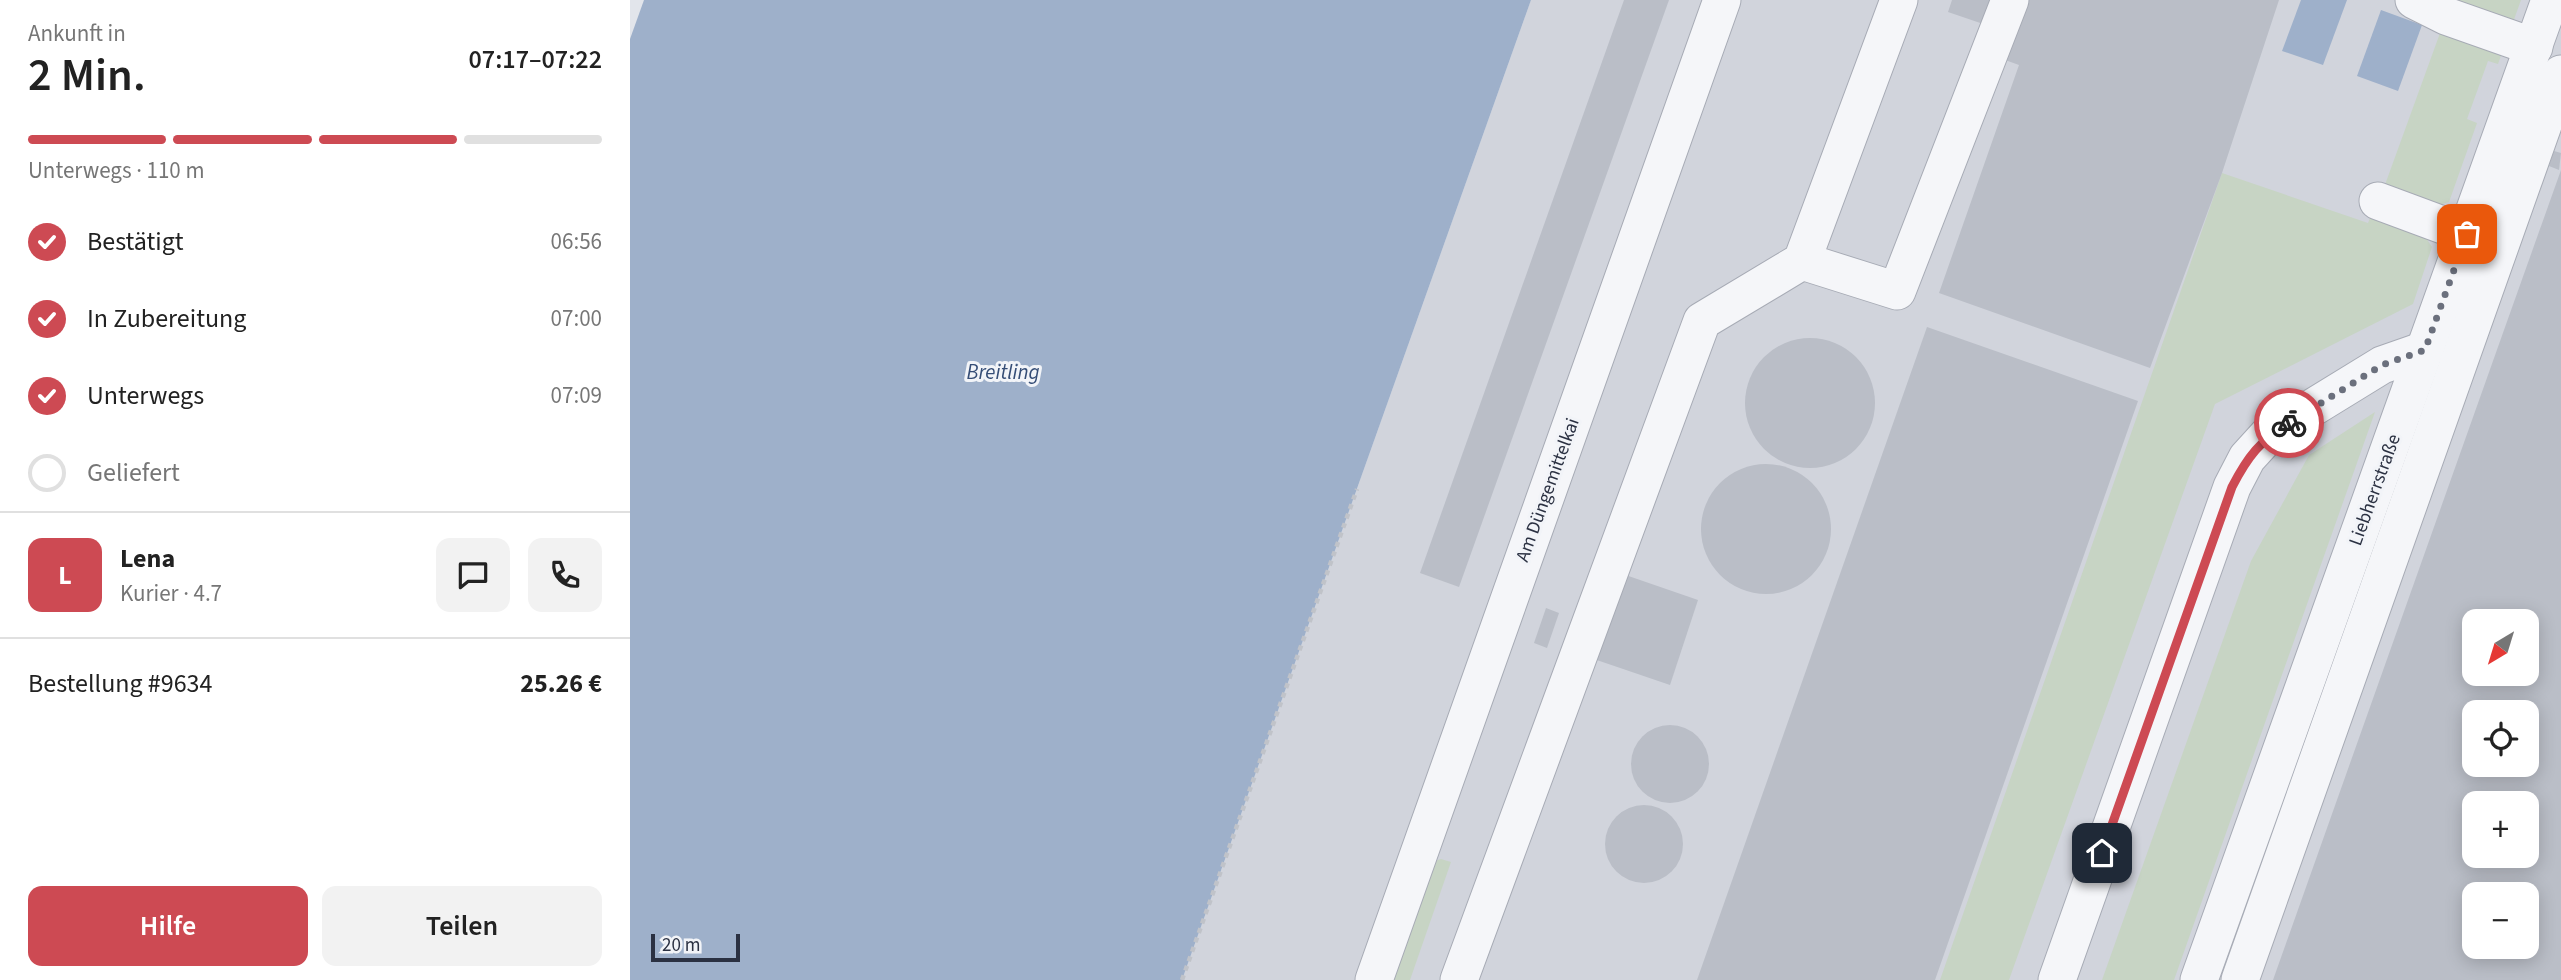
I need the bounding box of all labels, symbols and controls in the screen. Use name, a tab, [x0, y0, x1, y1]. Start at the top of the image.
text: Ankunft in	[28, 17, 126, 50]
text: 07:17–07:22	[469, 41, 602, 78]
text: 2 Min.	[28, 43, 146, 108]
text: Unterwegs · 110 m	[28, 154, 204, 187]
pin	[2437, 204, 2497, 264]
icon: bag	[2448, 215, 2486, 253]
icon: check	[28, 223, 66, 261]
text: Bestätigt	[87, 223, 184, 260]
text: 06:56	[551, 225, 602, 258]
icon: check	[28, 300, 66, 338]
text: In Zubereitung	[87, 300, 246, 337]
text: 07:00	[551, 302, 602, 335]
water label: Breitling	[966, 357, 1040, 387]
icon: check	[28, 377, 66, 415]
text: Unterwegs	[87, 377, 204, 414]
text: 07:09	[551, 379, 602, 412]
courier	[2254, 388, 2324, 458]
icon: bike	[2270, 404, 2308, 442]
street label: Am Düngemittelkai	[1509, 414, 1587, 566]
street label: Liebherrstraße	[2342, 430, 2408, 550]
text: Geliefert	[87, 454, 180, 491]
button: chat	[436, 538, 510, 612]
button: phone	[528, 538, 602, 612]
text: Lena	[120, 540, 175, 577]
text: L	[58, 557, 72, 594]
text: Kurier · 4.7	[120, 577, 222, 610]
north arrow	[2462, 609, 2539, 686]
map controls	[2462, 609, 2539, 959]
text: Bestellung #9634	[28, 665, 212, 702]
text: 25.26 €	[520, 665, 602, 702]
button: locate	[2462, 700, 2539, 777]
button: +	[2462, 791, 2539, 868]
pin	[2072, 823, 2132, 883]
icon: home	[2083, 834, 2121, 872]
button: −	[2462, 882, 2539, 959]
button: Hilfe	[28, 886, 308, 966]
button: Teilen	[322, 886, 602, 966]
scale bar	[651, 931, 740, 963]
text: 20 m	[662, 932, 700, 959]

